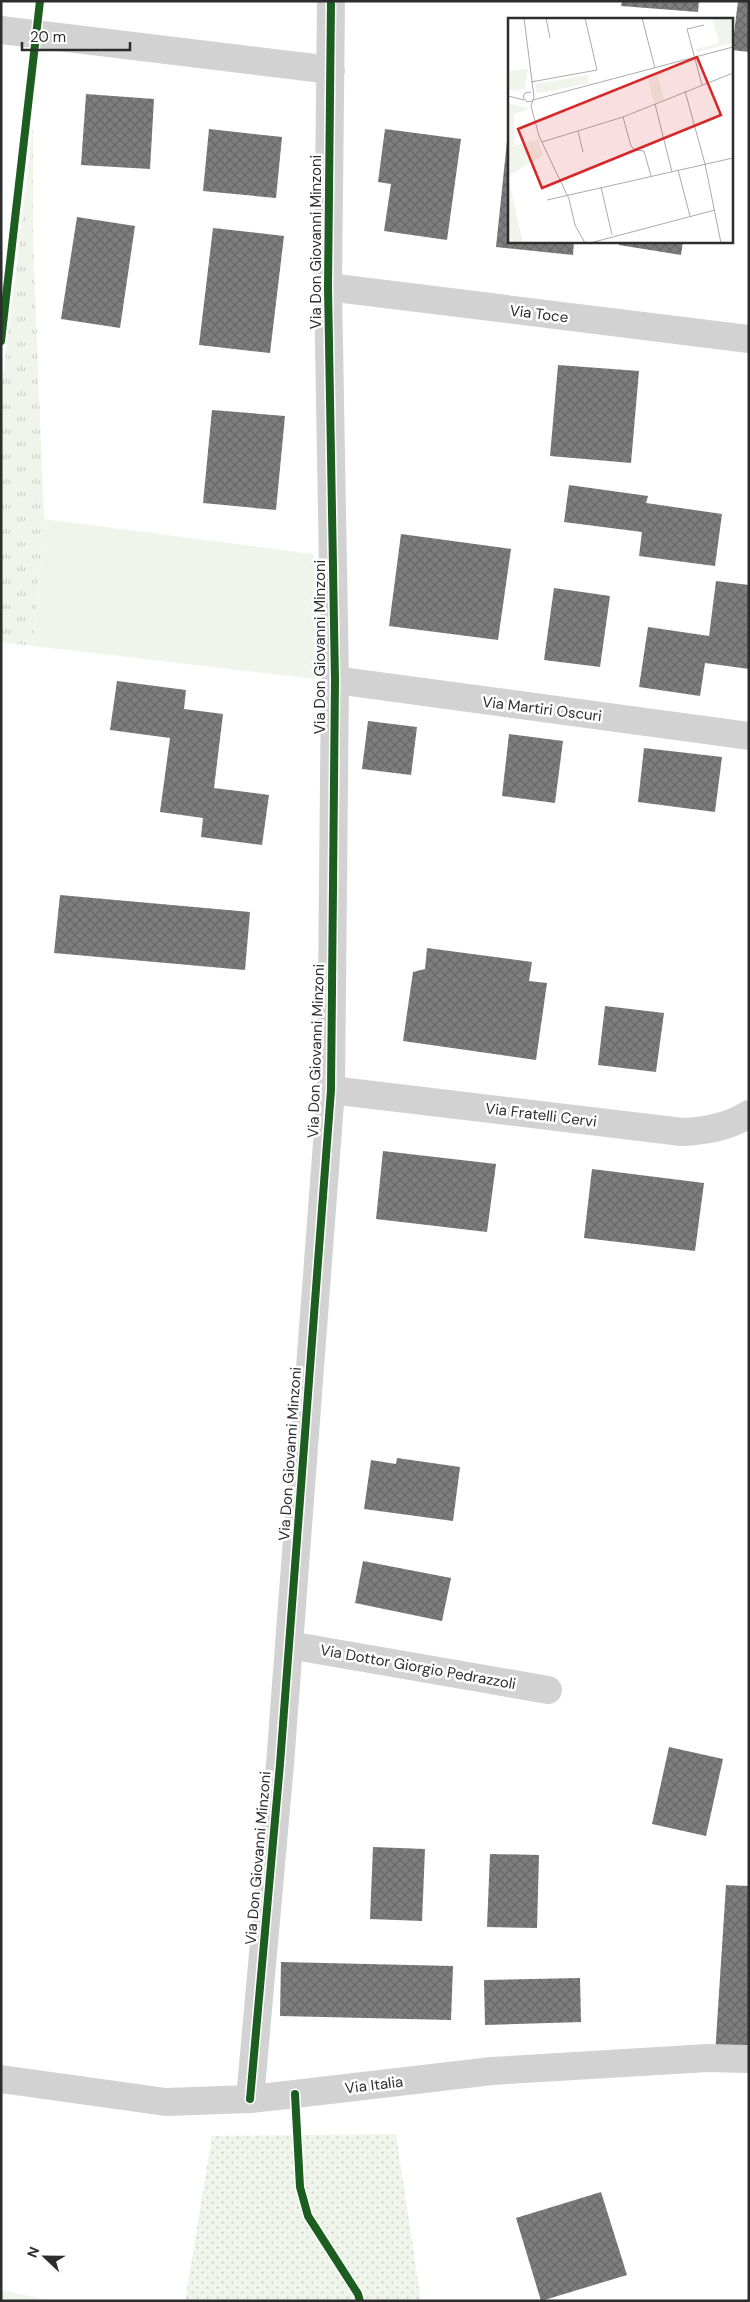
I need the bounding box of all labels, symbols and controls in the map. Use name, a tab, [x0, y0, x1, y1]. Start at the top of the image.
inset map	[508, 18, 732, 242]
scale bar	[22, 20, 130, 52]
text: 20 m	[30, 27, 66, 47]
street label: Via Don Giovanni Minzoni	[306, 155, 326, 329]
street label: Via Toce	[509, 300, 569, 328]
street label: Via Don Giovanni Minzoni	[310, 560, 330, 734]
street label: Via Martiri Oscuri	[481, 692, 603, 726]
street label: Via Don Giovanni Minzoni	[303, 964, 329, 1138]
street label: Via Fratelli Cervi	[484, 1098, 598, 1132]
street label: Via Don Giovanni Minzoni	[274, 1366, 306, 1542]
street label: Via Dottor Giorgio Pedrazzoli	[319, 1640, 517, 1694]
street label: Via Don Giovanni Minzoni	[240, 1770, 276, 1946]
street label: Via Italia	[344, 2072, 404, 2098]
north arrow	[20, 2232, 70, 2282]
text: N	[23, 2244, 43, 2260]

